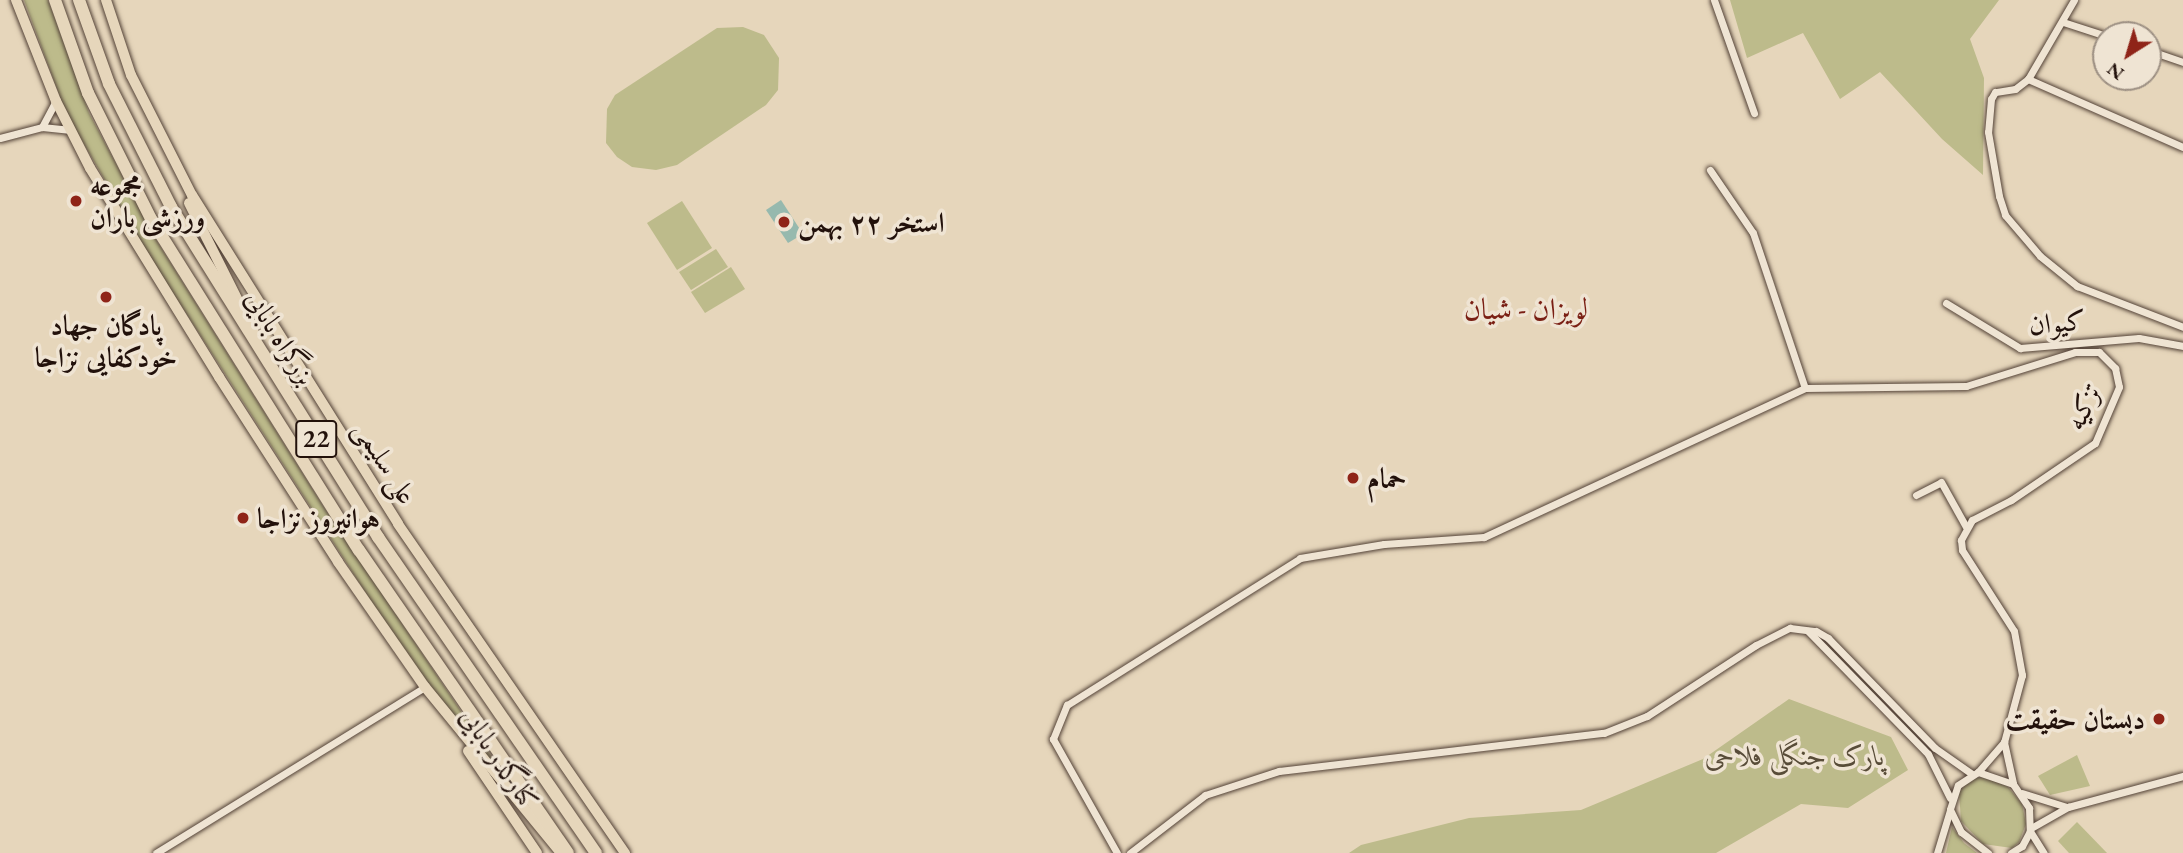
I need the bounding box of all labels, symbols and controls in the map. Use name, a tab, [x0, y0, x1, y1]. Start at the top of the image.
north arrow	[2092, 21, 2162, 91]
text: N	[2102, 57, 2129, 86]
place label: مجموعه ورزشی باران	[90, 168, 205, 234]
marker: مجموعه ورزشی باران	[68, 193, 84, 209]
place label: استخر ۲۲ بهمن	[798, 205, 945, 239]
marker: استخر ۲۲ بهمن	[776, 214, 792, 230]
street label: بزرگراه بابایی	[239, 283, 323, 391]
marker: پادگان جهاد خودکفایی نزاجا	[98, 289, 114, 305]
district label: لویزان - شیان	[1464, 291, 1588, 327]
street label: کیوان	[2027, 303, 2087, 341]
place label: پادگان جهاد خودکفایی نزاجا	[35, 308, 177, 374]
street label: تزکیه	[2057, 377, 2109, 435]
street label: علی سلیمی	[347, 414, 425, 510]
road number: 22	[295, 416, 337, 462]
place label: حمام	[1367, 461, 1407, 495]
marker: حمام	[1345, 470, 1361, 486]
place label: هوانیروز نزاجا	[257, 501, 380, 535]
marker: هوانیروز نزاجا	[235, 510, 251, 526]
street label: کنارگذر بابایی	[454, 700, 546, 816]
place label: دبستان حقیقت	[2006, 702, 2145, 736]
marker: دبستان حقیقت	[2151, 711, 2167, 727]
park label: پارک جنگلی فلاحی	[1705, 738, 1885, 772]

